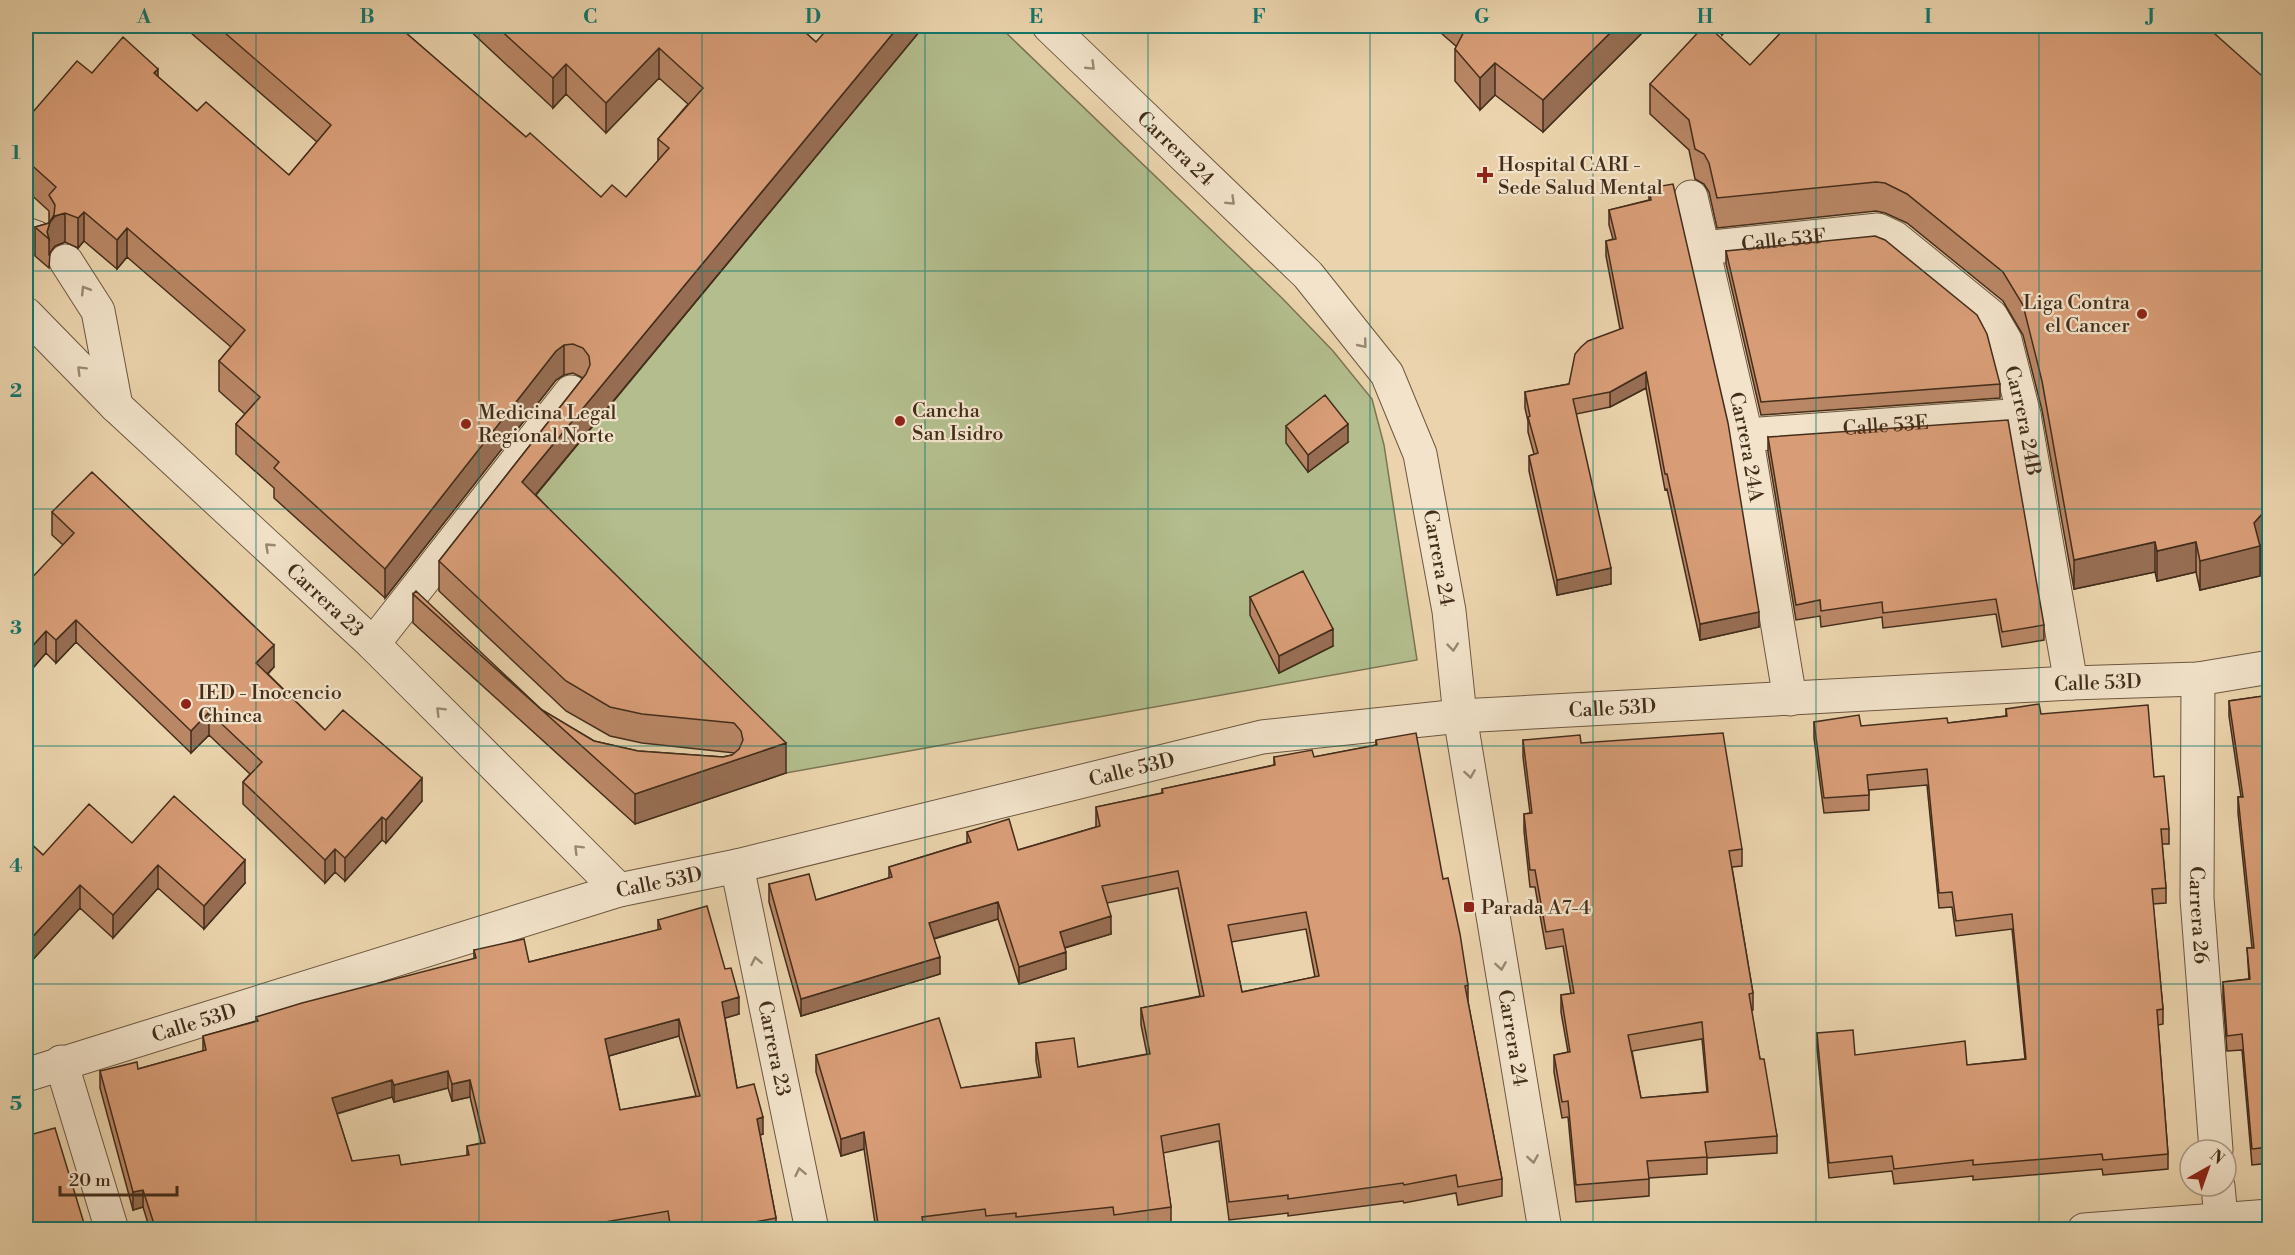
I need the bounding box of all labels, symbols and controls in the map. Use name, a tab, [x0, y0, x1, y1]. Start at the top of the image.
text: A	[136, 5, 152, 30]
text: B	[359, 5, 375, 30]
text: C	[583, 5, 597, 30]
text: D	[805, 5, 821, 30]
text: E	[1029, 5, 1043, 30]
text: F	[1252, 5, 1266, 30]
text: G	[1474, 5, 1490, 30]
text: H	[1697, 5, 1714, 30]
text: I	[1924, 5, 1932, 30]
text: J	[2144, 5, 2155, 30]
one-way arrow	[1084, 59, 1094, 70]
street label: Carrera 24	[1131, 106, 1219, 192]
text: 1	[11, 141, 21, 166]
place label: Hospital CARI - Sede Salud Mental	[1498, 153, 1663, 201]
marker: Hospital CARI - Sede Salud Mental	[1476, 166, 1494, 184]
one-way arrow	[1225, 194, 1235, 205]
street label: Calle 53F	[1740, 224, 1827, 258]
one-way arrow	[80, 286, 92, 296]
place label: Liga Contra el Cancer	[2023, 291, 2131, 339]
marker: Liga Contra el Cancer	[2135, 307, 2149, 321]
one-way arrow	[1356, 337, 1367, 348]
street label: Carrera 24B	[1998, 363, 2045, 478]
one-way arrow	[77, 367, 88, 377]
text: 2	[10, 379, 22, 404]
street label: Carrera 24A	[1722, 390, 1768, 505]
place label: Cancha San Isidro	[912, 399, 1004, 447]
place label: Medicina Legal Regional Norte	[478, 401, 616, 449]
street label: Calle 53E	[1842, 411, 1929, 442]
marker: Cancha San Isidro	[893, 414, 907, 428]
marker: Medicina Legal Regional Norte	[459, 417, 473, 431]
street label: Carrera 24	[1417, 508, 1459, 608]
one-way arrow	[265, 543, 275, 554]
street label: Carrera 23	[280, 559, 368, 643]
text: 3	[10, 616, 22, 641]
one-way arrow	[1446, 643, 1459, 652]
street label: Calle 53D	[2053, 670, 2142, 698]
place label: IED - Inocencio Chinca	[198, 681, 342, 729]
street label: Calle 53D	[1568, 694, 1657, 724]
marker: IED - Inocencio Chinca	[179, 697, 193, 711]
one-way arrow	[436, 707, 446, 718]
street label: Calle 53D	[1087, 748, 1178, 793]
one-way arrow	[1463, 769, 1475, 779]
one-way arrow	[574, 845, 585, 855]
text: 4	[9, 854, 23, 879]
street label: Calle 53D	[614, 862, 705, 904]
street label: Carrera 26	[2183, 866, 2213, 965]
place label: Parada A7-4	[1481, 896, 1591, 921]
marker: Parada A7-4	[1462, 900, 1476, 914]
one-way arrow	[750, 956, 763, 966]
one-way arrow	[1495, 962, 1507, 971]
street label: Carrera 24	[1491, 988, 1532, 1089]
street label: Calle 53D	[149, 999, 240, 1049]
street label: Carrera 23	[751, 999, 795, 1098]
text: 5	[10, 1092, 22, 1117]
north arrow	[2178, 1138, 2238, 1198]
text: N	[2206, 1146, 2229, 1169]
one-way arrow	[1526, 1153, 1539, 1163]
scale bar	[60, 1159, 177, 1197]
one-way arrow	[795, 1168, 808, 1178]
text: 20 m	[69, 1169, 111, 1192]

